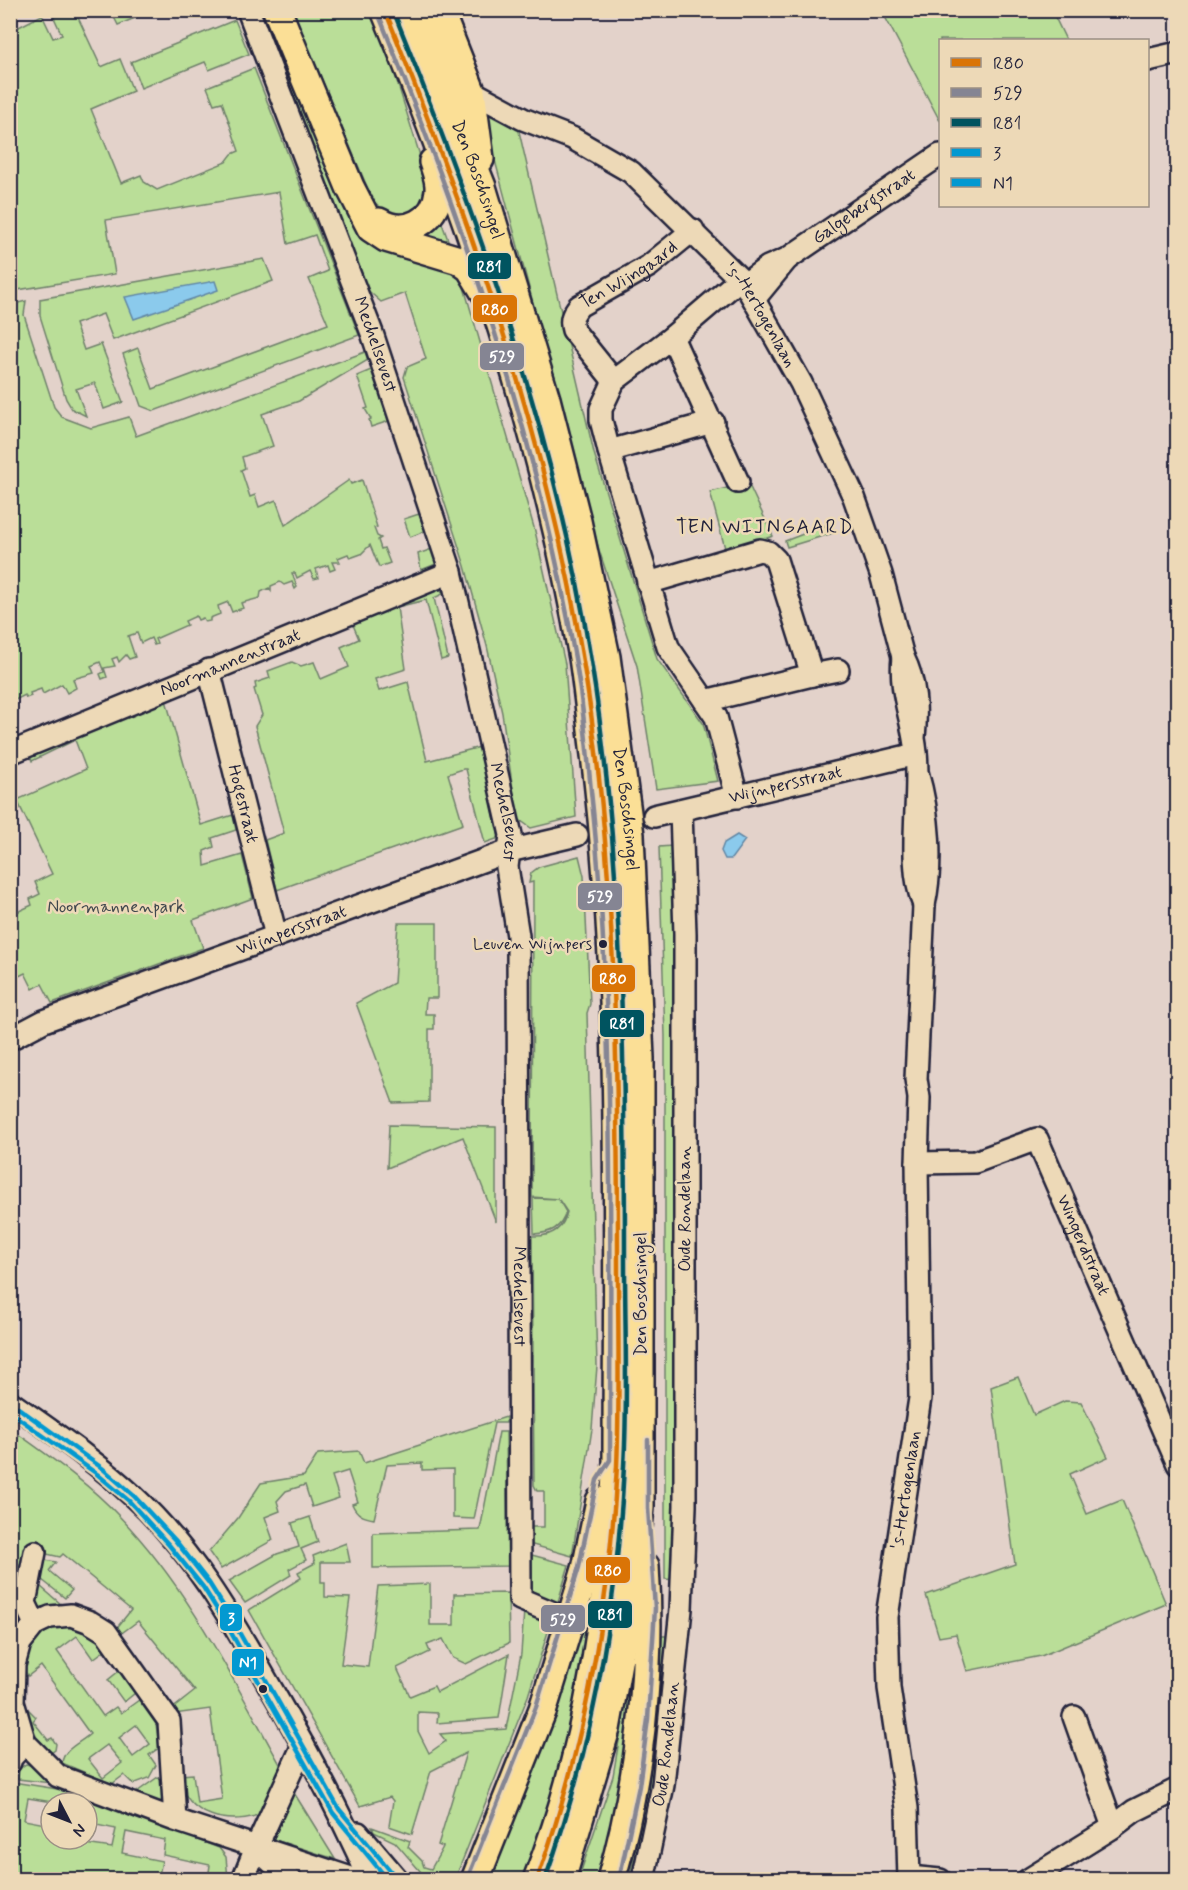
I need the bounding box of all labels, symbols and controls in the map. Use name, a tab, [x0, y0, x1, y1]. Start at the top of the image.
legend	[939, 39, 1149, 207]
text: R80	[993, 52, 1024, 76]
text: 529	[993, 82, 1023, 106]
text: R81	[993, 112, 1021, 136]
street label: Den Boschsingel	[445, 117, 509, 242]
text: 3	[993, 142, 1001, 166]
street label: Galgebergstraat	[808, 163, 920, 250]
text: N1	[993, 172, 1013, 196]
street label: Ten Wijngaard	[575, 235, 683, 315]
line badge: R81	[467, 252, 512, 280]
text: R81	[476, 257, 502, 278]
street label: 's-Hertogenlaan	[718, 258, 802, 372]
street label: Mechelsevest	[347, 293, 403, 396]
line badge: R80	[472, 294, 518, 323]
text: R80	[481, 300, 509, 321]
line badge: 529	[479, 342, 525, 371]
text: 529	[489, 347, 515, 368]
district label: TEN WIJNGAARD	[676, 514, 854, 541]
street label: Noormannenstraat	[156, 623, 304, 702]
street label: Den Boschsingel	[606, 746, 644, 871]
street label: Wijnpersstraat	[726, 760, 845, 810]
street label: Mechelsevest	[483, 761, 523, 864]
street label: Hogestraat	[221, 762, 264, 846]
line badge: 529	[577, 882, 623, 911]
text: 529	[587, 887, 613, 908]
park label: Noormannenpark	[47, 895, 185, 919]
street label: Wijnpersstraat	[233, 899, 350, 962]
place label: Leuven Wijnpers	[473, 934, 592, 955]
marker: Leuven Wijnpers	[597, 938, 609, 950]
line badge: R80	[591, 964, 636, 993]
text: R80	[599, 969, 627, 990]
line badge: R81	[599, 1009, 645, 1038]
text: R81	[609, 1014, 635, 1035]
street label: Oude Rondelaan	[673, 1146, 697, 1272]
street label: Wingerdstraat	[1051, 1191, 1116, 1300]
street label: Den Boschsingel	[629, 1232, 654, 1356]
street label: Mechelsevest	[507, 1246, 531, 1347]
street label: 's-Hertogenlaan	[885, 1429, 927, 1551]
line badge: R80	[585, 1556, 631, 1584]
text: R80	[594, 1561, 622, 1582]
line badge: R81	[587, 1600, 633, 1629]
line badge: 3	[219, 1603, 243, 1632]
line badge: 529	[540, 1604, 586, 1633]
text: R81	[597, 1605, 623, 1626]
text: 3	[227, 1609, 235, 1630]
text: 529	[550, 1610, 576, 1631]
line badge: N1	[231, 1648, 265, 1677]
text: N1	[239, 1653, 257, 1674]
street label: Oude Rondelaan	[647, 1681, 685, 1809]
unlabelled marker	[257, 1683, 269, 1695]
north arrow	[39, 1791, 99, 1851]
text: N	[68, 1819, 90, 1841]

